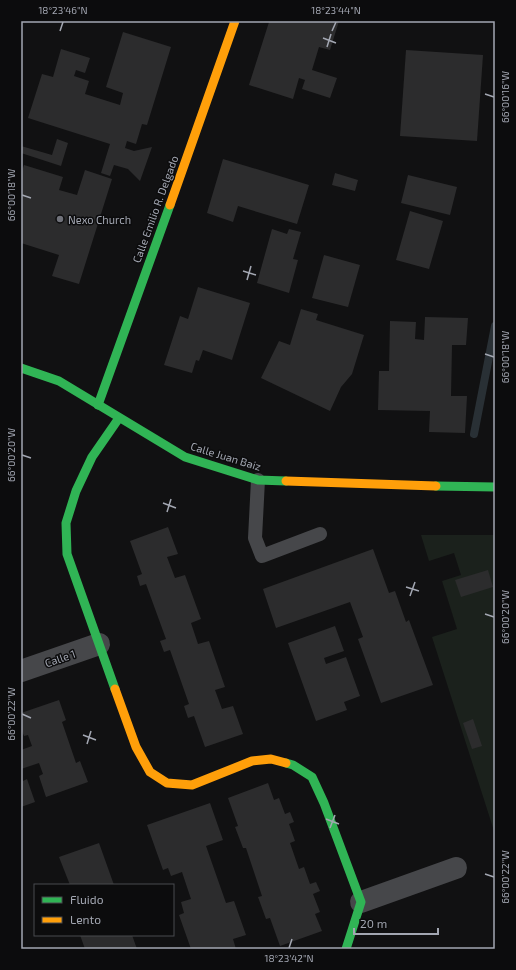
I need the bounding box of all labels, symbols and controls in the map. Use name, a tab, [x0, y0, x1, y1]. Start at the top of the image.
text: 18°23'46"N	[38, 4, 88, 16]
text: 18°23'44"N	[311, 4, 361, 16]
text: 66°00'16"W	[499, 71, 511, 123]
street label: Calle Emilio R. Delgado	[130, 154, 180, 264]
text: 66°00'18"W	[5, 168, 17, 221]
place label: Nexo Church	[68, 213, 131, 226]
marker: Nexo Church	[55, 214, 65, 224]
text: 66°00'18"W	[499, 330, 511, 383]
text: 66°00'20"W	[5, 428, 17, 482]
street label: Calle Juan Baiz	[189, 439, 263, 473]
text: 66°00'20"W	[499, 590, 511, 644]
street label: Calle 1	[43, 647, 77, 669]
text: 66°00'22"W	[5, 687, 17, 741]
text: 66°00'22"W	[499, 850, 511, 904]
legend	[34, 884, 174, 936]
text: Fluido	[70, 892, 104, 906]
scale bar	[354, 910, 438, 936]
text: Lento	[70, 912, 101, 926]
text: 20 m	[360, 916, 387, 930]
text: 18°23'42"N	[264, 952, 314, 964]

